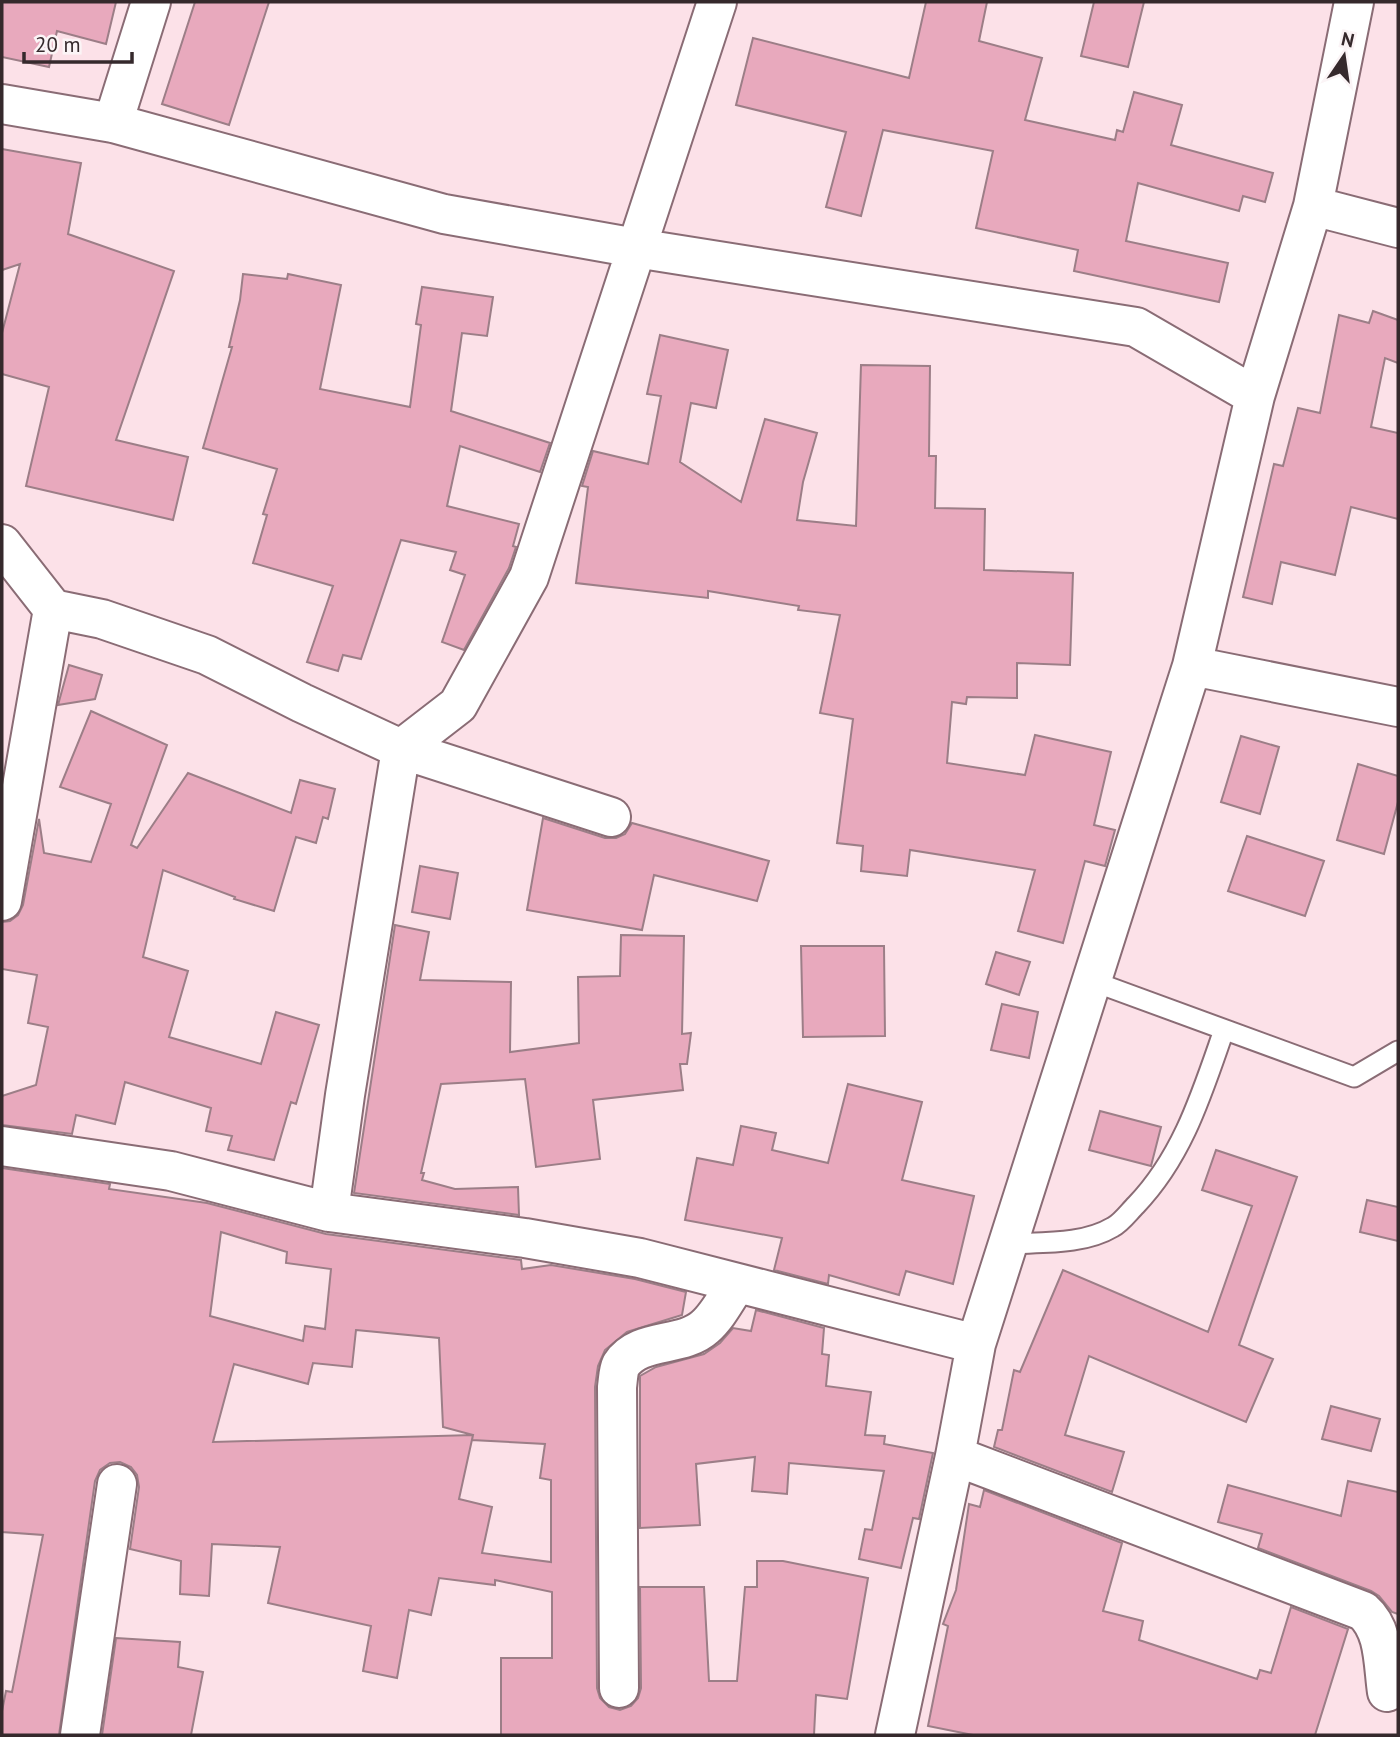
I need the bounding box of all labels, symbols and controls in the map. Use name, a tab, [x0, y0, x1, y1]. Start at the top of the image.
scale bar	[24, 21, 133, 65]
north arrow	[1309, 21, 1379, 91]
text: N	[1339, 26, 1357, 53]
text: 20 m	[35, 31, 81, 58]

